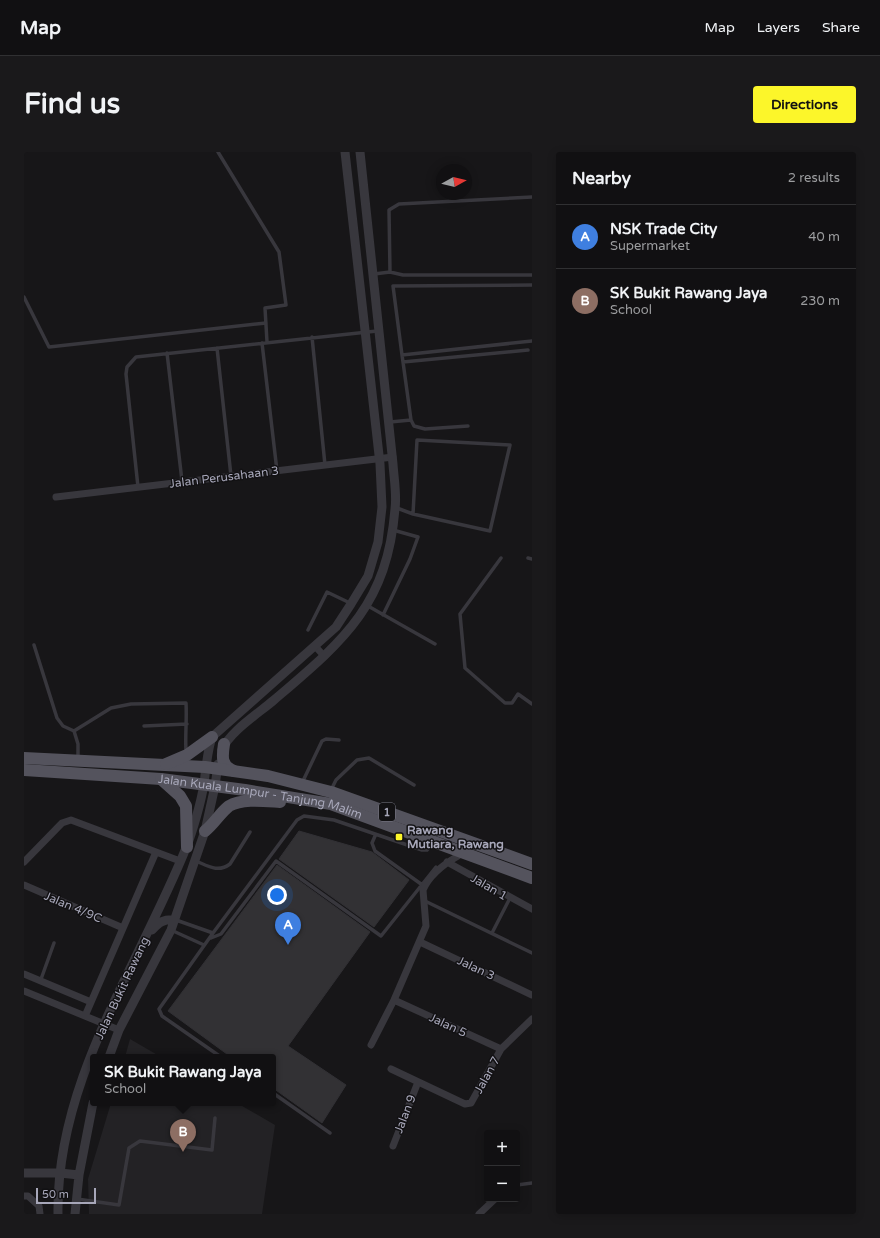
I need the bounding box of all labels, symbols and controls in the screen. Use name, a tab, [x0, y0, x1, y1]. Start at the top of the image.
text: Map	[20, 17, 61, 39]
text: Map	[705, 19, 735, 36]
text: Layers	[757, 19, 800, 36]
text: Share	[822, 19, 860, 36]
button: Directions	[753, 86, 856, 123]
text: Find us	[24, 87, 120, 121]
north arrow	[436, 164, 472, 200]
text: Nearby	[572, 168, 631, 189]
text: 2 results	[788, 170, 840, 186]
text: NSK Trade City	[610, 220, 717, 238]
text: A	[580, 229, 590, 245]
text: 40 m	[808, 229, 840, 245]
text: Supermarket	[610, 238, 690, 254]
text: SK Bukit Rawang Jaya	[610, 284, 768, 302]
text: B	[580, 293, 590, 309]
text: 230 m	[800, 293, 840, 309]
text: School	[610, 302, 652, 318]
street label: Jalan Perusahaan 3	[168, 463, 280, 491]
street label: Jalan Kuala Lumpur - Tanjung Malim	[157, 772, 364, 822]
road number: 1	[379, 803, 395, 821]
place label: Rawang Mutiara, Rawang	[407, 823, 504, 852]
marker: Rawang Mutiara, Rawang	[394, 832, 404, 842]
street label: Jalan 1	[468, 871, 510, 903]
your location	[267, 885, 287, 905]
street label: Jalan 4/9C	[42, 889, 104, 925]
pin: A	[275, 912, 301, 945]
street label: Jalan Bukit Rawang	[92, 935, 152, 1041]
street label: Jalan 3	[455, 953, 497, 983]
street label: Jalan 5	[427, 1010, 469, 1040]
popup	[90, 1054, 276, 1106]
street label: Jalan 7	[471, 1054, 503, 1096]
text: SK Bukit Rawang Jaya	[104, 1063, 262, 1081]
text: School	[104, 1081, 146, 1097]
street label: Jalan 9	[391, 1093, 419, 1135]
pin: B	[170, 1119, 196, 1152]
map controls	[484, 1130, 520, 1202]
button: +	[484, 1130, 520, 1166]
button: −	[484, 1166, 520, 1202]
scale bar	[36, 1186, 96, 1205]
text: 50 m	[42, 1188, 69, 1201]

